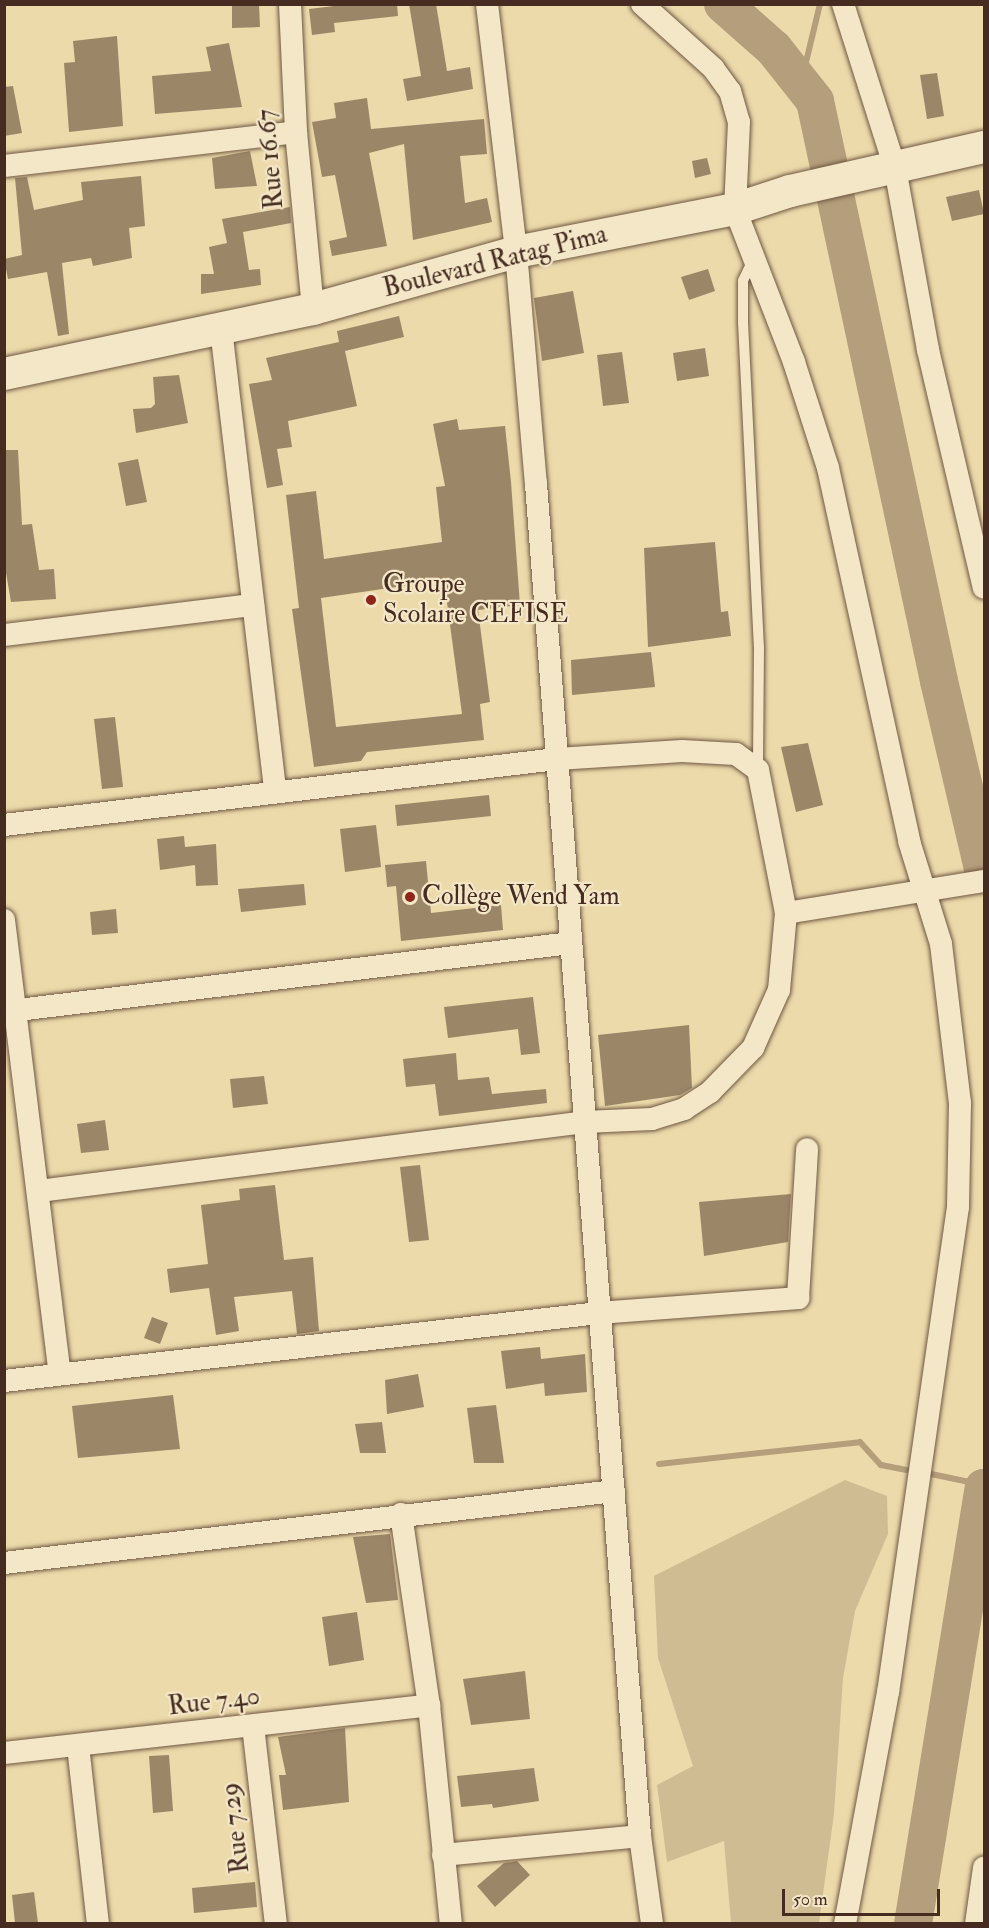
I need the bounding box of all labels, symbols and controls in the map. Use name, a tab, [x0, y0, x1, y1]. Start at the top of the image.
street label: Rue 16.67	[251, 108, 291, 210]
street label: Boulevard Ratag Pima	[380, 219, 610, 305]
place label: Groupe Scolaire CEFISE	[383, 569, 568, 630]
marker: Groupe Scolaire CEFISE	[364, 593, 378, 607]
place label: Collège Wend Yam	[422, 881, 620, 913]
marker: Collège Wend Yam	[403, 890, 417, 904]
street label: Rue 7.40	[166, 1681, 262, 1723]
street label: Rue 7.29	[215, 1781, 257, 1875]
scale bar	[785, 1877, 942, 1915]
text: 50 m	[793, 1888, 828, 1911]

